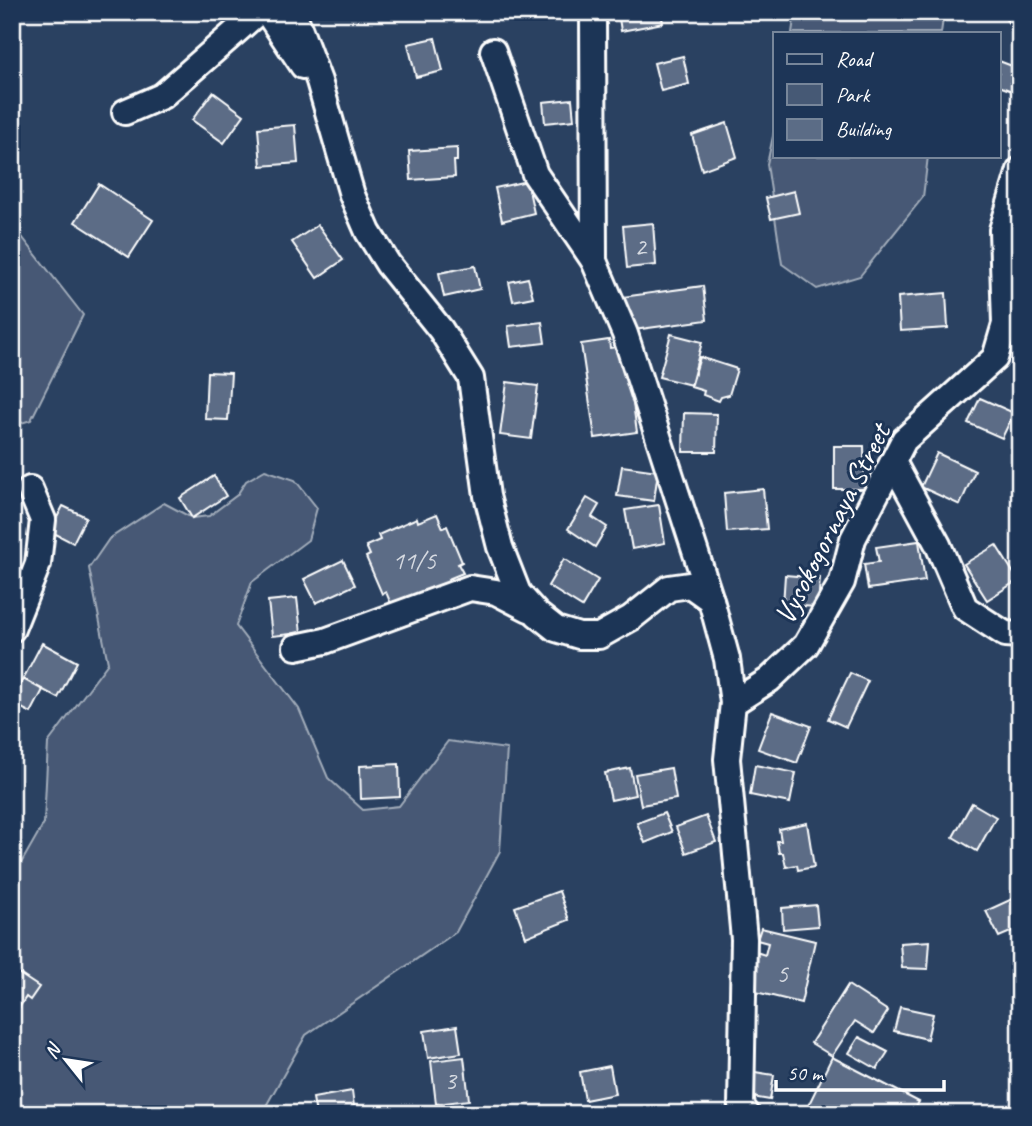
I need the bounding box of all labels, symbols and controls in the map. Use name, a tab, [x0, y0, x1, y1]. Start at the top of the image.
legend	[773, 32, 1000, 158]
text: Road	[836, 46, 875, 72]
text: Park	[836, 82, 871, 108]
text: Building	[836, 116, 893, 142]
house number: 2	[634, 230, 648, 263]
street label: Vysokogornaya Street	[765, 415, 900, 630]
house number: 11/5	[392, 544, 437, 577]
house number: 5	[776, 957, 789, 990]
north arrow	[32, 1024, 102, 1094]
text: N	[39, 1038, 67, 1063]
scale bar	[776, 1049, 944, 1093]
text: 50 m	[787, 1060, 825, 1086]
house number: 3	[444, 1064, 458, 1097]

